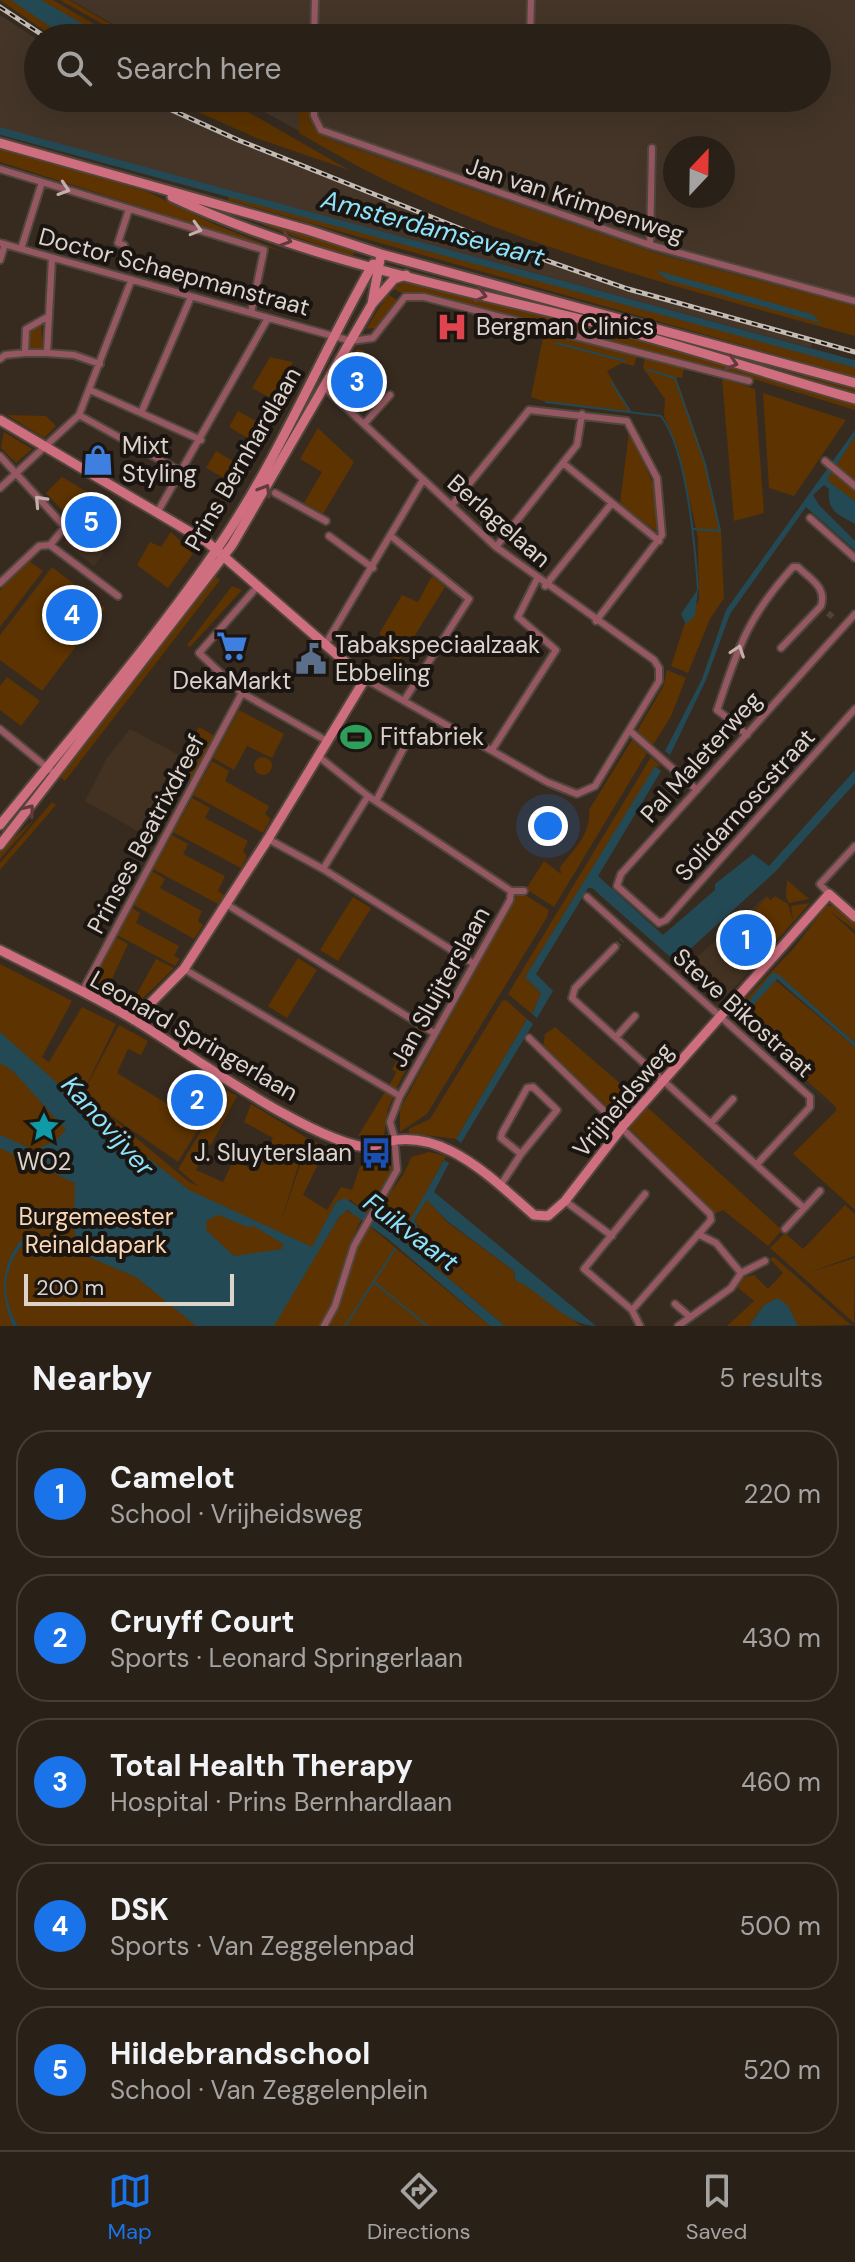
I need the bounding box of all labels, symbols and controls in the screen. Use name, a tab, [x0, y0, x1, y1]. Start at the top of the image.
search box	[24, 24, 831, 112]
icon: search	[52, 46, 96, 90]
text: Search here	[116, 49, 282, 88]
north arrow	[663, 136, 735, 208]
street label: Jan van Krimpenweg	[462, 150, 688, 249]
one-way arrow	[57, 179, 71, 195]
water label: Amsterdamsevaart	[317, 182, 549, 274]
street label: Doctor Schaepmanstraat	[35, 220, 313, 323]
one-way arrow	[189, 220, 203, 236]
one-way arrow	[279, 230, 293, 246]
one-way arrow	[474, 286, 488, 303]
hospital icon: Bergman Clinics	[435, 310, 469, 344]
place label: Bergman Clinics	[476, 311, 654, 342]
pin: 3	[331, 352, 383, 412]
one-way arrow	[725, 354, 739, 370]
street label: Prins Bernhardlaan	[177, 361, 308, 556]
place label: Mixt Styling	[122, 430, 197, 489]
shop icon: Mixt Styling	[81, 443, 115, 477]
street label: Berlagelaan	[441, 467, 557, 574]
one-way arrow	[255, 484, 271, 499]
pin: 5	[65, 492, 117, 552]
one-way arrow	[36, 495, 50, 510]
pin: 4	[46, 585, 98, 645]
supermarket icon: DekaMarkt	[215, 629, 249, 663]
place label: Tabakspeciaalzaak Ebbeling	[335, 629, 540, 688]
public building icon: Tabakspeciaalzaak Ebbeling	[294, 642, 328, 676]
one-way arrow	[728, 644, 745, 658]
place label: DekaMarkt	[173, 665, 291, 696]
street label: Pal Maleterweg	[633, 684, 768, 829]
sports icon: Fitfabriek	[339, 720, 373, 754]
place label: Fitfabriek	[380, 721, 484, 752]
street label: Solidarnoscstraat	[668, 722, 821, 888]
street label: Prinses Beatrixdreef	[80, 729, 211, 939]
one-way arrow	[19, 804, 33, 819]
your location	[528, 806, 568, 846]
street label: Jan Sluijterslaan	[383, 901, 496, 1072]
pin: 1	[720, 910, 772, 970]
street label: Steve Bikostraat	[666, 941, 820, 1084]
street label: Leonard Springerlaan	[85, 963, 304, 1108]
street label: Vrijheidsweg	[566, 1036, 680, 1163]
water label: Kanovijver	[54, 1069, 163, 1184]
pin: 2	[171, 1070, 223, 1130]
place icon: WO2	[27, 1110, 61, 1144]
bus stop icon: J. Sluyterslaan	[359, 1136, 393, 1170]
place label: J. Sluyterslaan	[194, 1137, 352, 1168]
place label: WO2	[17, 1146, 71, 1177]
water label: Fuikvaart	[357, 1185, 466, 1279]
park label: Burgemeester Reinaldapark	[18, 1201, 174, 1260]
scale bar	[24, 1270, 234, 1306]
text: 200 m	[36, 1273, 104, 1302]
text: Nearby	[32, 1356, 152, 1401]
text: 5 results	[719, 1361, 823, 1395]
text: Camelot	[110, 1458, 235, 1497]
text: 1	[55, 1477, 65, 1511]
text: 220 m	[743, 1477, 821, 1511]
text: School · Vrijheidsweg	[110, 1497, 363, 1531]
text: Cruyff Court	[110, 1602, 295, 1641]
text: 2	[52, 1621, 68, 1655]
text: 430 m	[742, 1621, 821, 1655]
text: Sports · Leonard Springerlaan	[110, 1641, 463, 1675]
text: Total Health Therapy	[110, 1746, 413, 1785]
text: 3	[52, 1765, 68, 1799]
text: 460 m	[741, 1765, 821, 1799]
text: Hospital · Prins Bernhardlaan	[110, 1785, 452, 1819]
text: DSK	[110, 1890, 169, 1929]
text: 4	[52, 1909, 68, 1943]
text: 500 m	[739, 1909, 821, 1943]
text: Sports · Van Zeggelenpad	[110, 1929, 415, 1963]
text: Hildebrandschool	[110, 2034, 370, 2073]
text: 5	[52, 2053, 68, 2087]
text: 520 m	[743, 2053, 821, 2087]
text: School · Van Zeggelenplein	[110, 2073, 428, 2107]
tab: Map	[108, 2169, 152, 2246]
tab: Directions	[367, 2169, 471, 2246]
tab: Saved	[686, 2169, 747, 2246]

